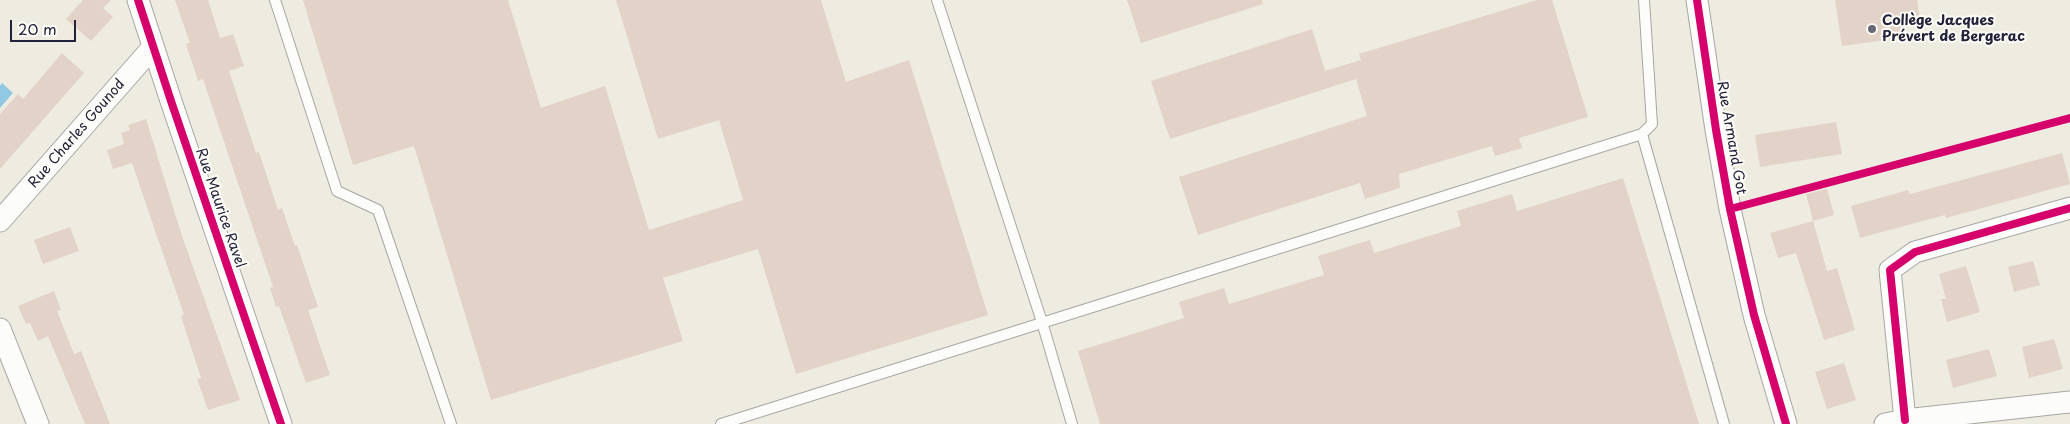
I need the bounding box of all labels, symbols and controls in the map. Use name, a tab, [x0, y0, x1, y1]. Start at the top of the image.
scale bar	[12, 10, 79, 42]
place label: Collège Jacques Prévert de Bergerac	[1882, 13, 2025, 46]
text: 20 m	[18, 17, 57, 40]
marker: Collège Jacques Prévert de Bergerac	[1866, 23, 1878, 35]
street label: Rue Charles Gounod	[25, 76, 129, 192]
street label: Rue Armand Got	[1713, 80, 1749, 196]
street label: Rue Maurice Ravel	[192, 146, 248, 270]

